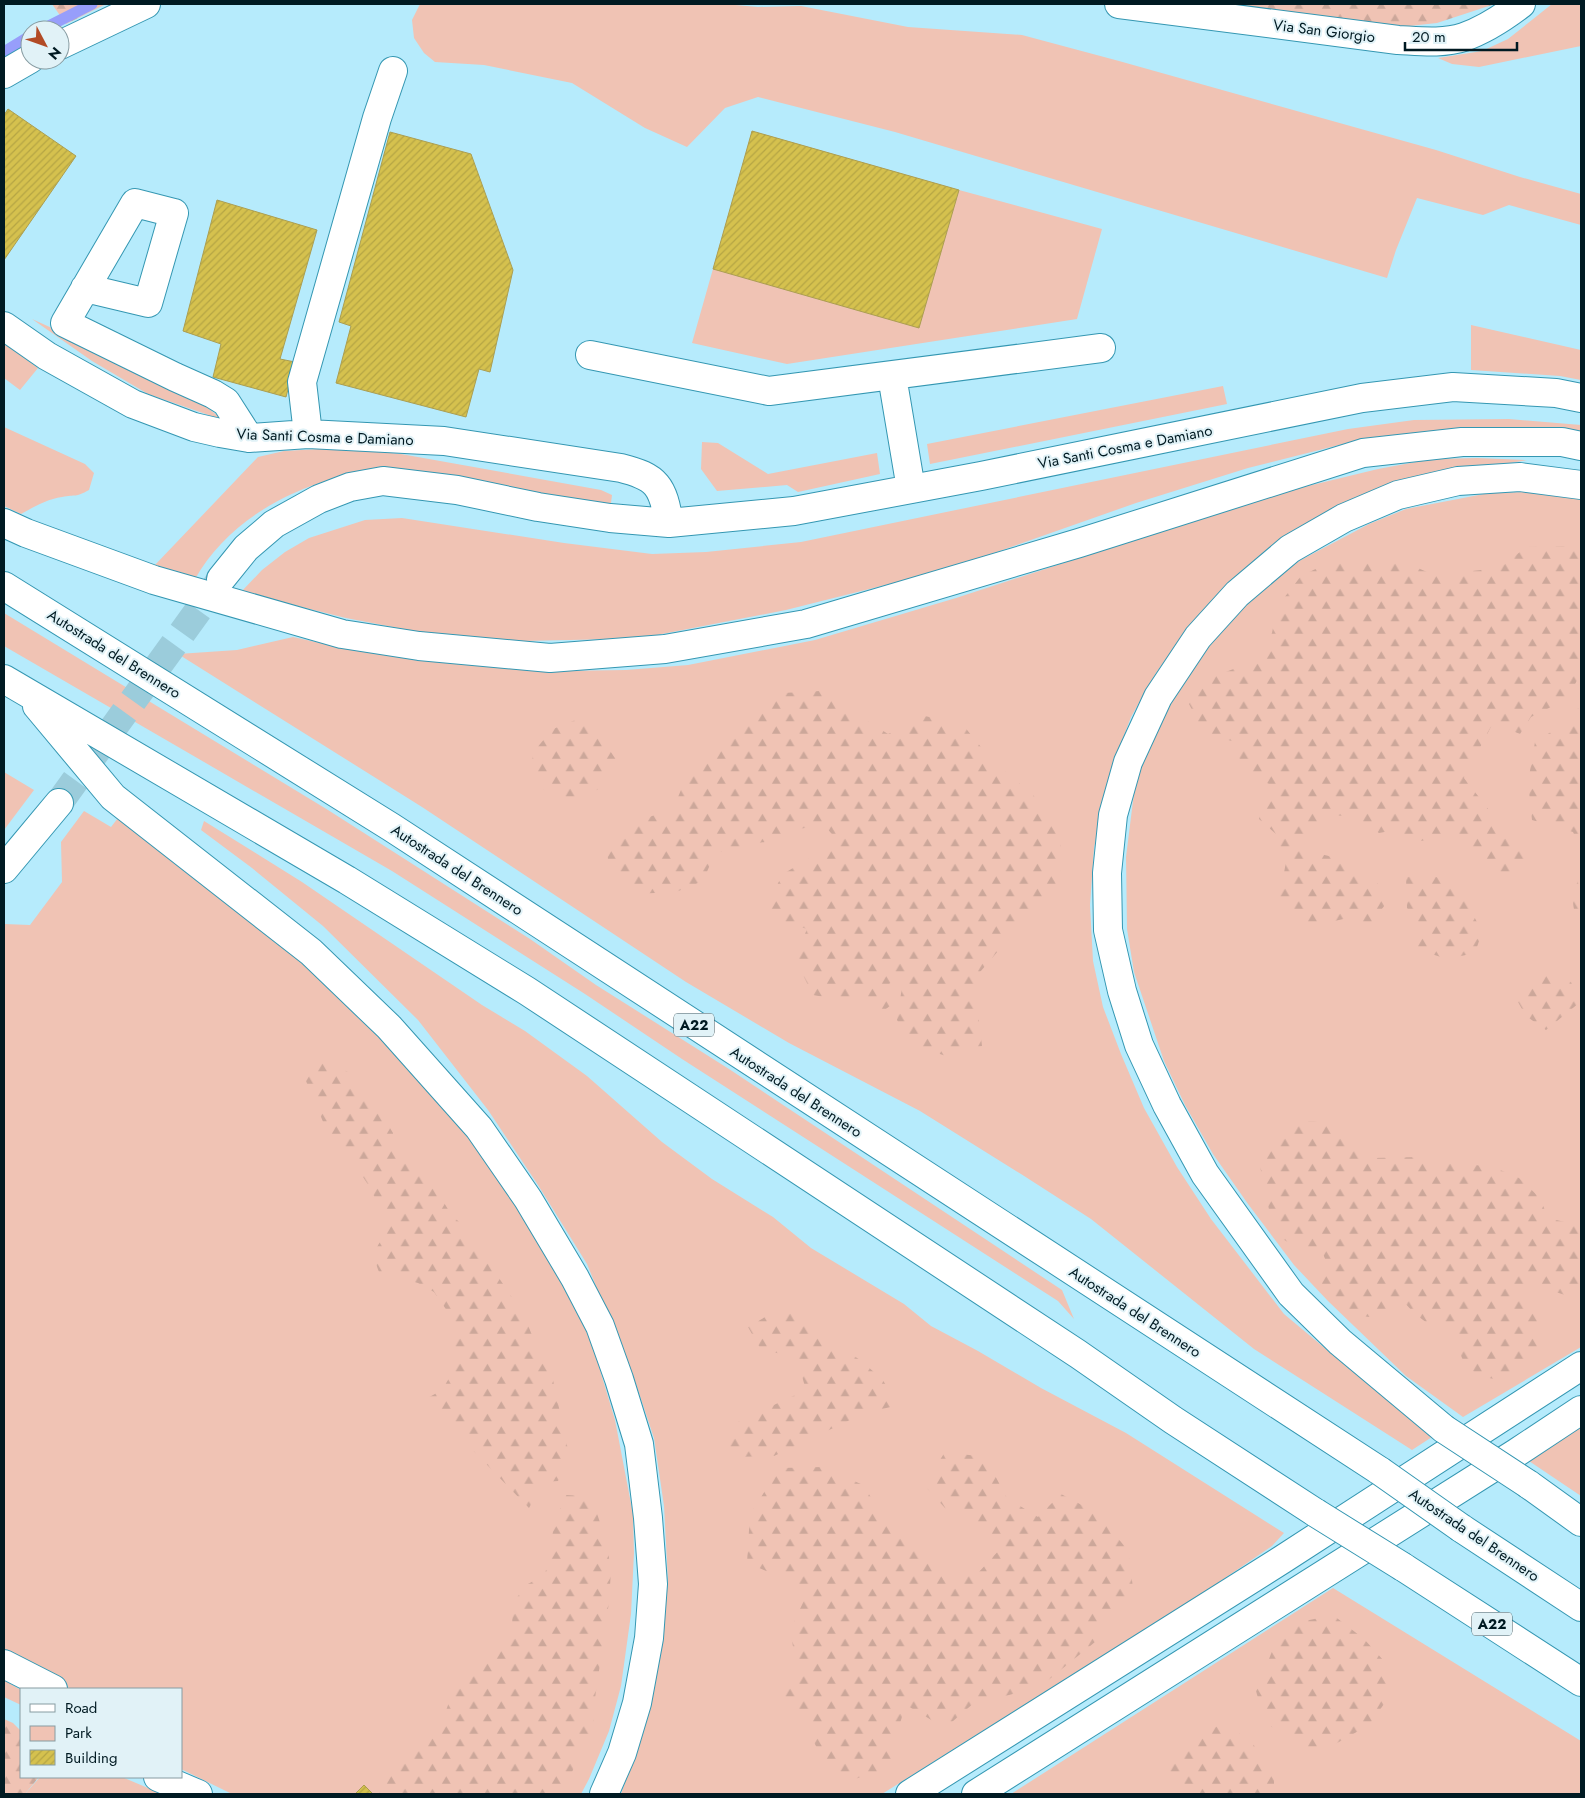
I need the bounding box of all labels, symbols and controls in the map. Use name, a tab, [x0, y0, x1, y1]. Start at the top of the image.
street label: Via San Giorgio	[1272, 14, 1376, 48]
north arrow	[20, 20, 70, 70]
scale bar	[1405, 20, 1518, 52]
text: 20 m	[1412, 26, 1446, 48]
text: N	[44, 43, 66, 64]
street label: Via Santi Cosma e Damiano	[1036, 419, 1214, 475]
street label: Via Santi Cosma e Damiano	[236, 423, 414, 451]
street label: Autostrada del Brennero	[43, 604, 185, 704]
street label: Autostrada del Brennero	[387, 819, 527, 921]
road number: A22	[674, 1014, 714, 1036]
street label: Autostrada del Brennero	[726, 1041, 866, 1143]
street label: Autostrada del Brennero	[1065, 1261, 1205, 1363]
street label: Autostrada del Brennero	[1404, 1483, 1544, 1587]
road number: A22	[1472, 1612, 1512, 1636]
legend	[20, 1688, 182, 1778]
text: Road	[65, 1697, 97, 1719]
text: Park	[65, 1722, 92, 1744]
text: Building	[65, 1747, 117, 1769]

